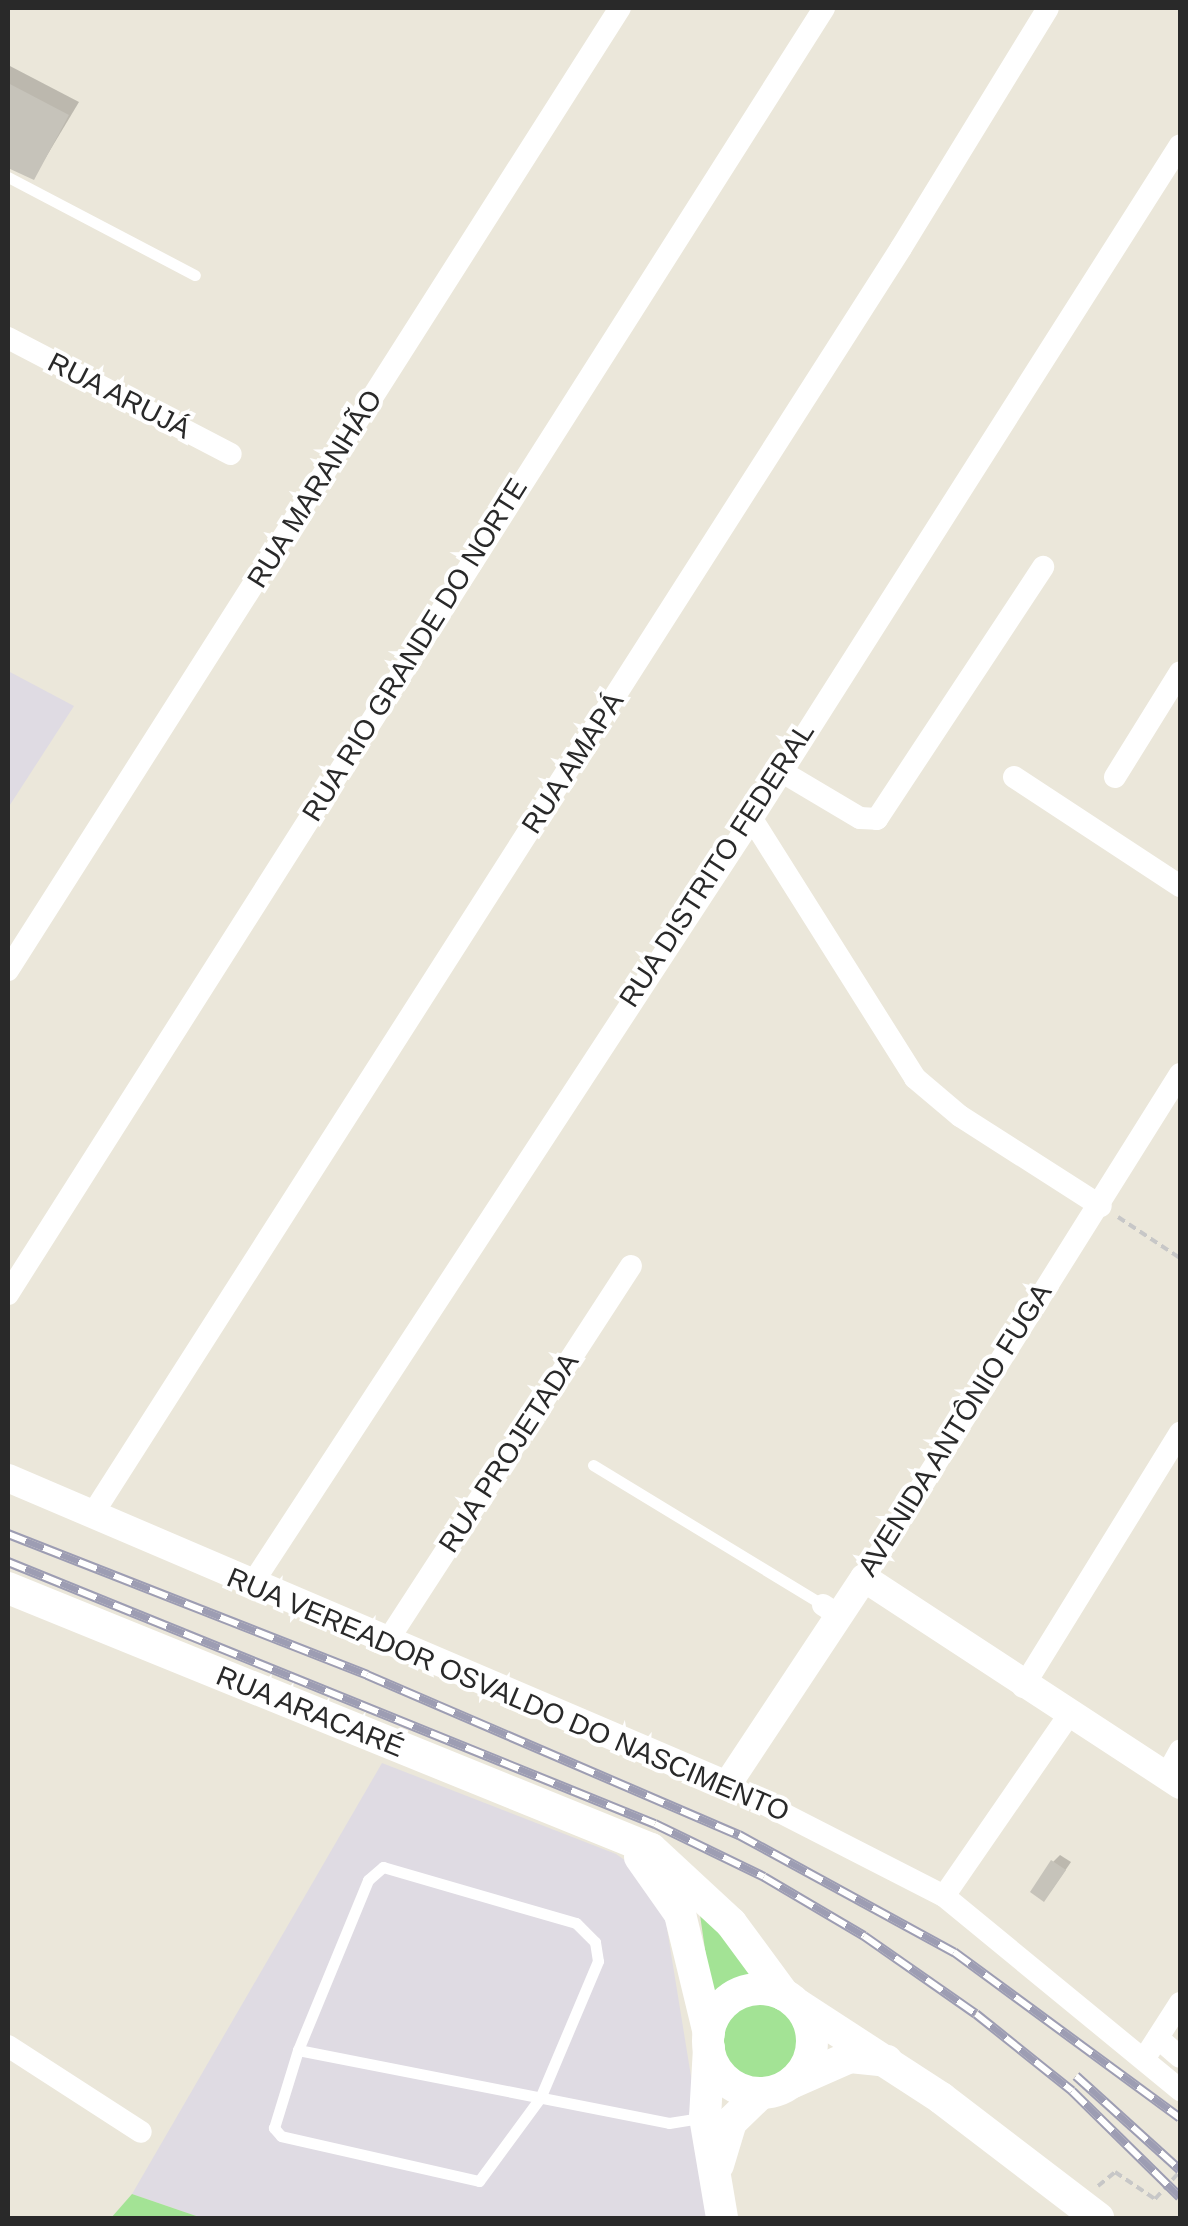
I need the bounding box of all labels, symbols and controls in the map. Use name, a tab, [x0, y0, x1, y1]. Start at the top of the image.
street label: RUA ARUJÁ	[41, 345, 197, 447]
street label: RUA MARANHÃO	[240, 383, 390, 595]
street label: RUA RIO GRANDE DO NORTE	[295, 472, 535, 828]
street label: RUA AMAPÁ	[514, 685, 632, 841]
street label: RUA DISTRITO FEDERAL	[612, 716, 822, 1014]
street label: AVENIDA ANTÔNIO FUGA	[850, 1276, 1060, 1584]
street label: RUA PROJETADA	[432, 1346, 586, 1560]
street label: RUA VEREADOR OSVALDO DO NASCIMENTO	[221, 1561, 795, 1829]
street label: RUA ARACARÉ	[210, 1659, 410, 1765]

